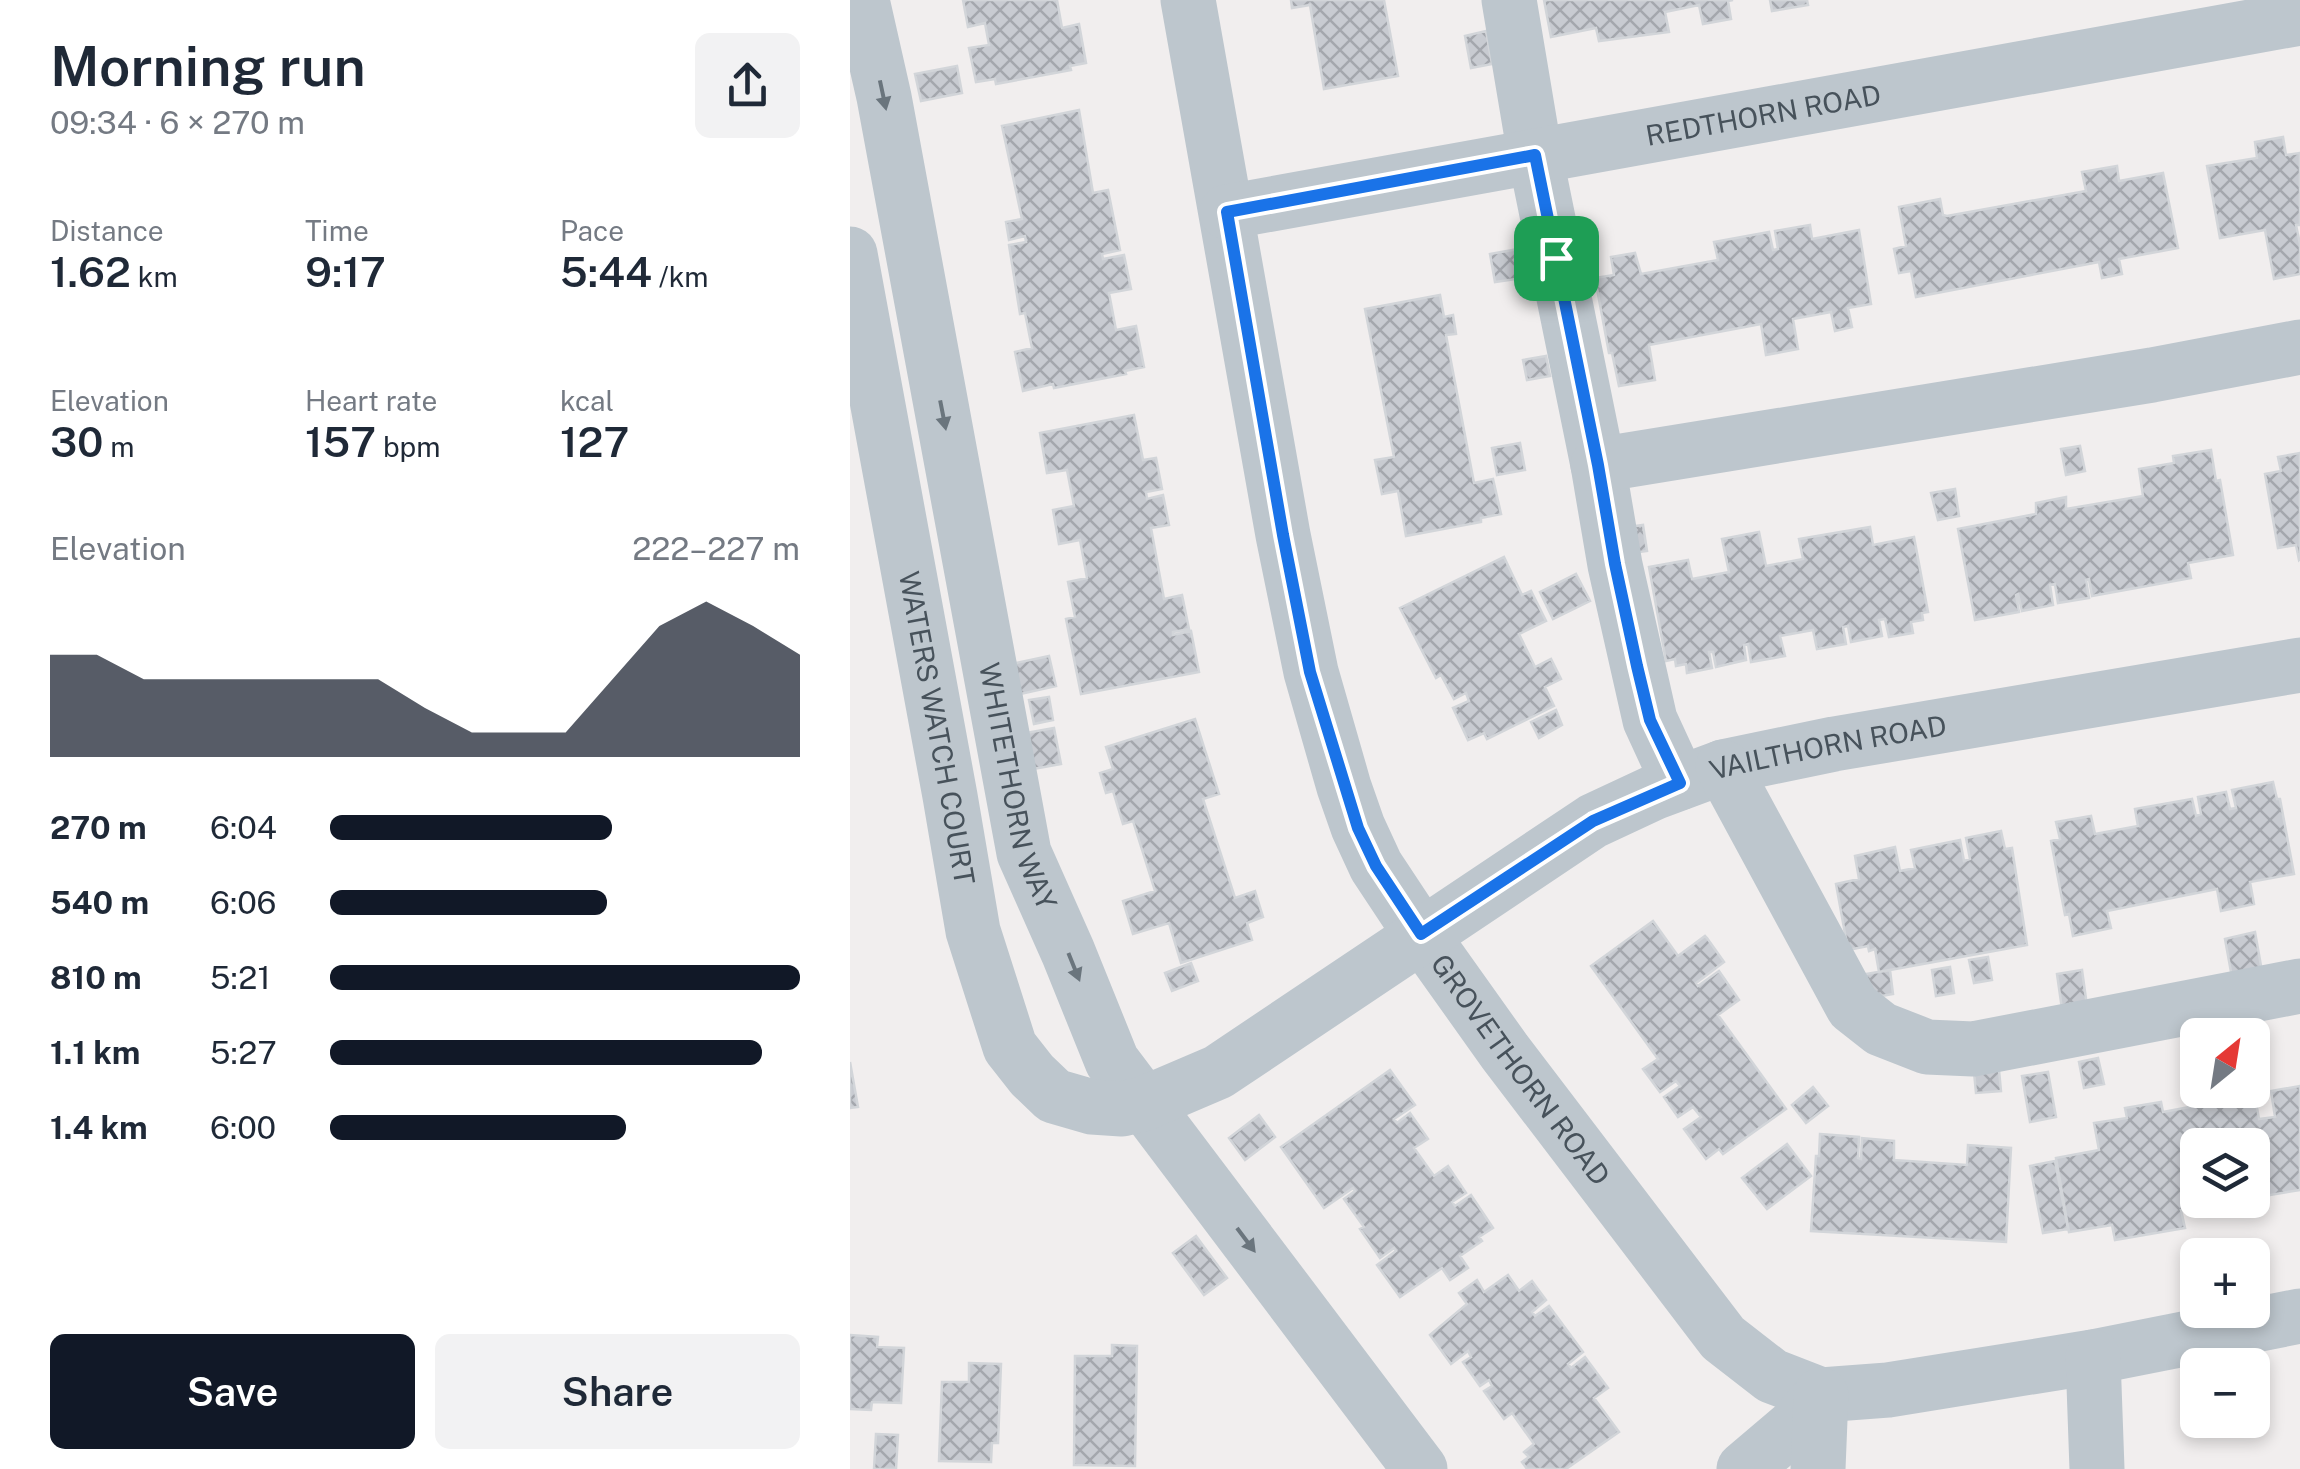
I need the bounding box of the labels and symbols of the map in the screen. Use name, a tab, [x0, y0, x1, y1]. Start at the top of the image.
street label: REDTHORN ROAD	[1643, 77, 1883, 152]
one-way arrow	[875, 80, 891, 111]
pin	[1514, 216, 1599, 301]
one-way arrow	[935, 400, 951, 431]
street label: WATERS WATCH COURT	[893, 569, 982, 887]
street label: WHITETHORN WAY	[973, 660, 1064, 915]
street label: VAILTHORN ROAD	[1705, 708, 1949, 786]
street label: GROVETHORN ROAD	[1425, 948, 1617, 1191]
one-way arrow	[1067, 952, 1083, 982]
north arrow	[2180, 1018, 2270, 1108]
one-way arrow	[1235, 1227, 1256, 1253]

